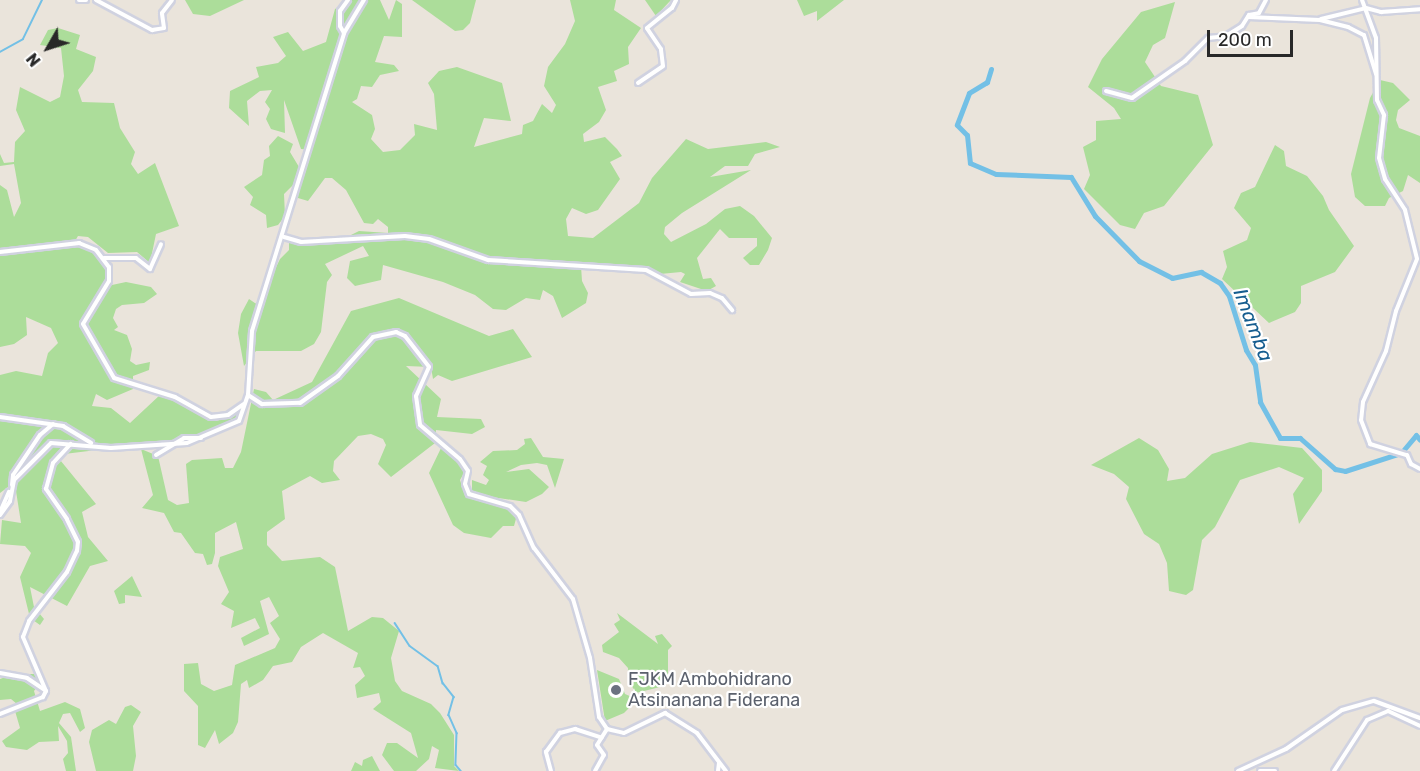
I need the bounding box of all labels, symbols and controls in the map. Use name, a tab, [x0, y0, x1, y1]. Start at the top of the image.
north arrow	[18, 18, 78, 78]
scale bar	[1210, 18, 1296, 56]
text: 200 m	[1218, 29, 1272, 51]
text: N	[23, 49, 45, 70]
water label: Imamba	[1228, 285, 1278, 365]
place label: FJKM Ambohidrano Atsinanana Fiderana	[628, 669, 800, 712]
marker: FJKM Ambohidrano Atsinanana Fiderana	[609, 683, 623, 697]

